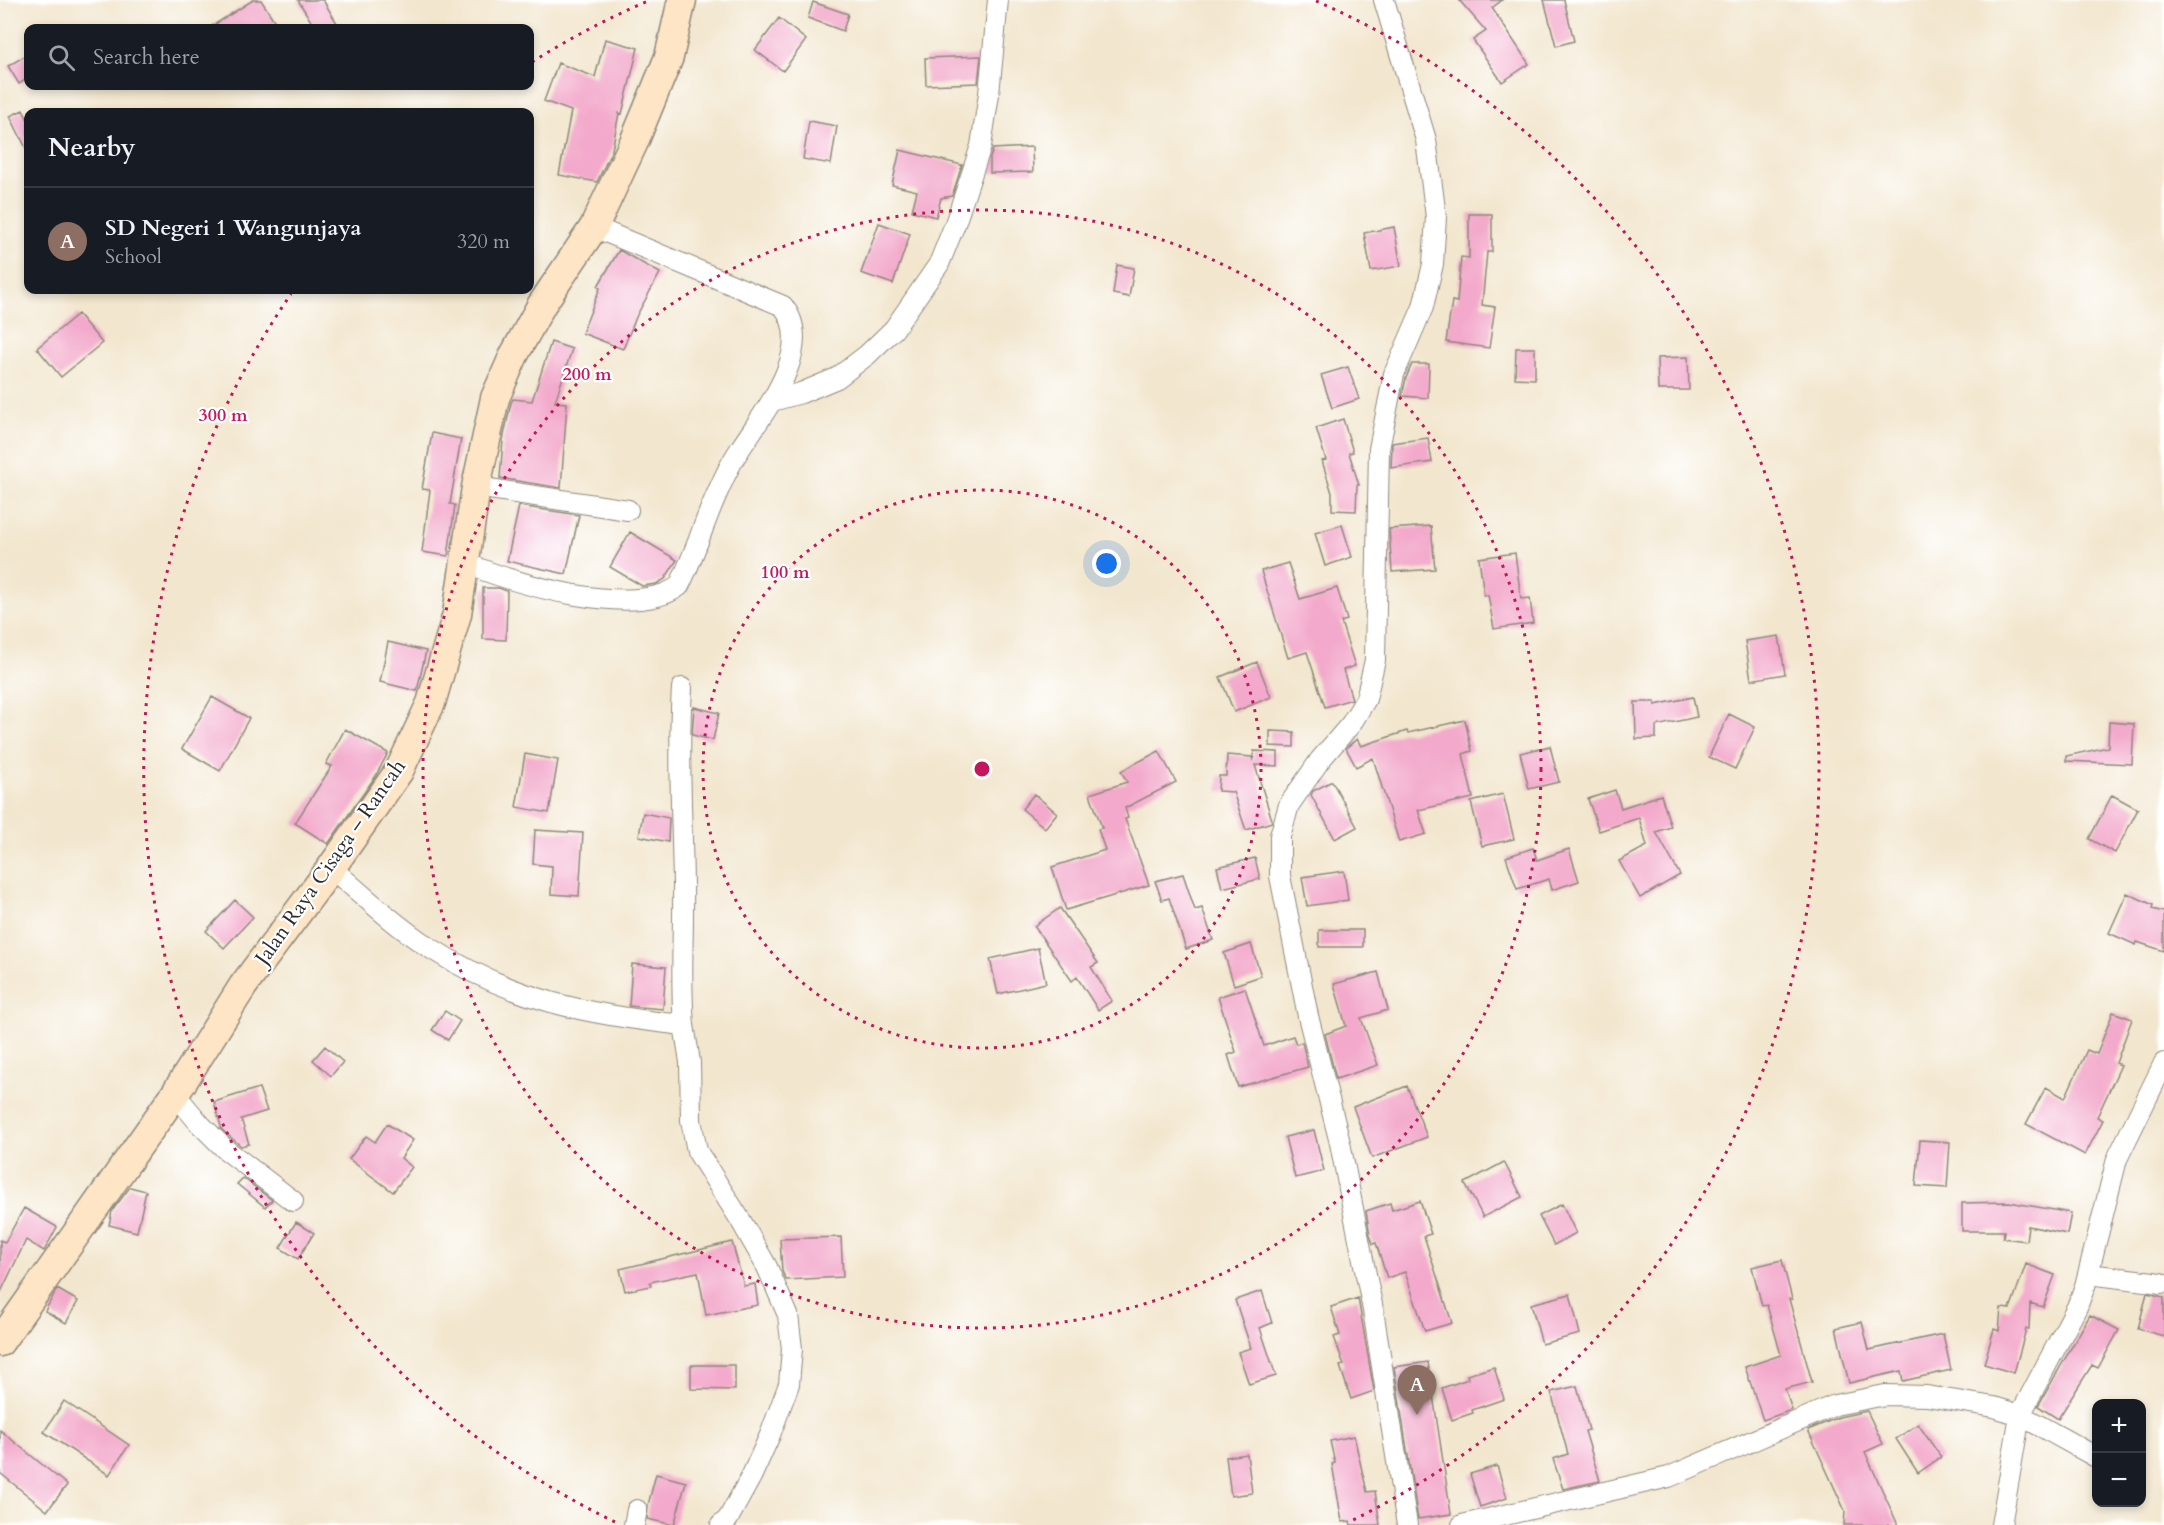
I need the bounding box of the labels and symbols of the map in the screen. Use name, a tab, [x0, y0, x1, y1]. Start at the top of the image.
text: 200 m	[562, 362, 612, 387]
text: 300 m	[198, 403, 248, 428]
your location	[1092, 549, 1121, 578]
text: 100 m	[760, 560, 810, 585]
street label: Jalan Raya Cisaga – Rancah	[247, 753, 413, 973]
centre of rings	[972, 759, 992, 779]
pin: A	[1398, 1366, 1436, 1415]

